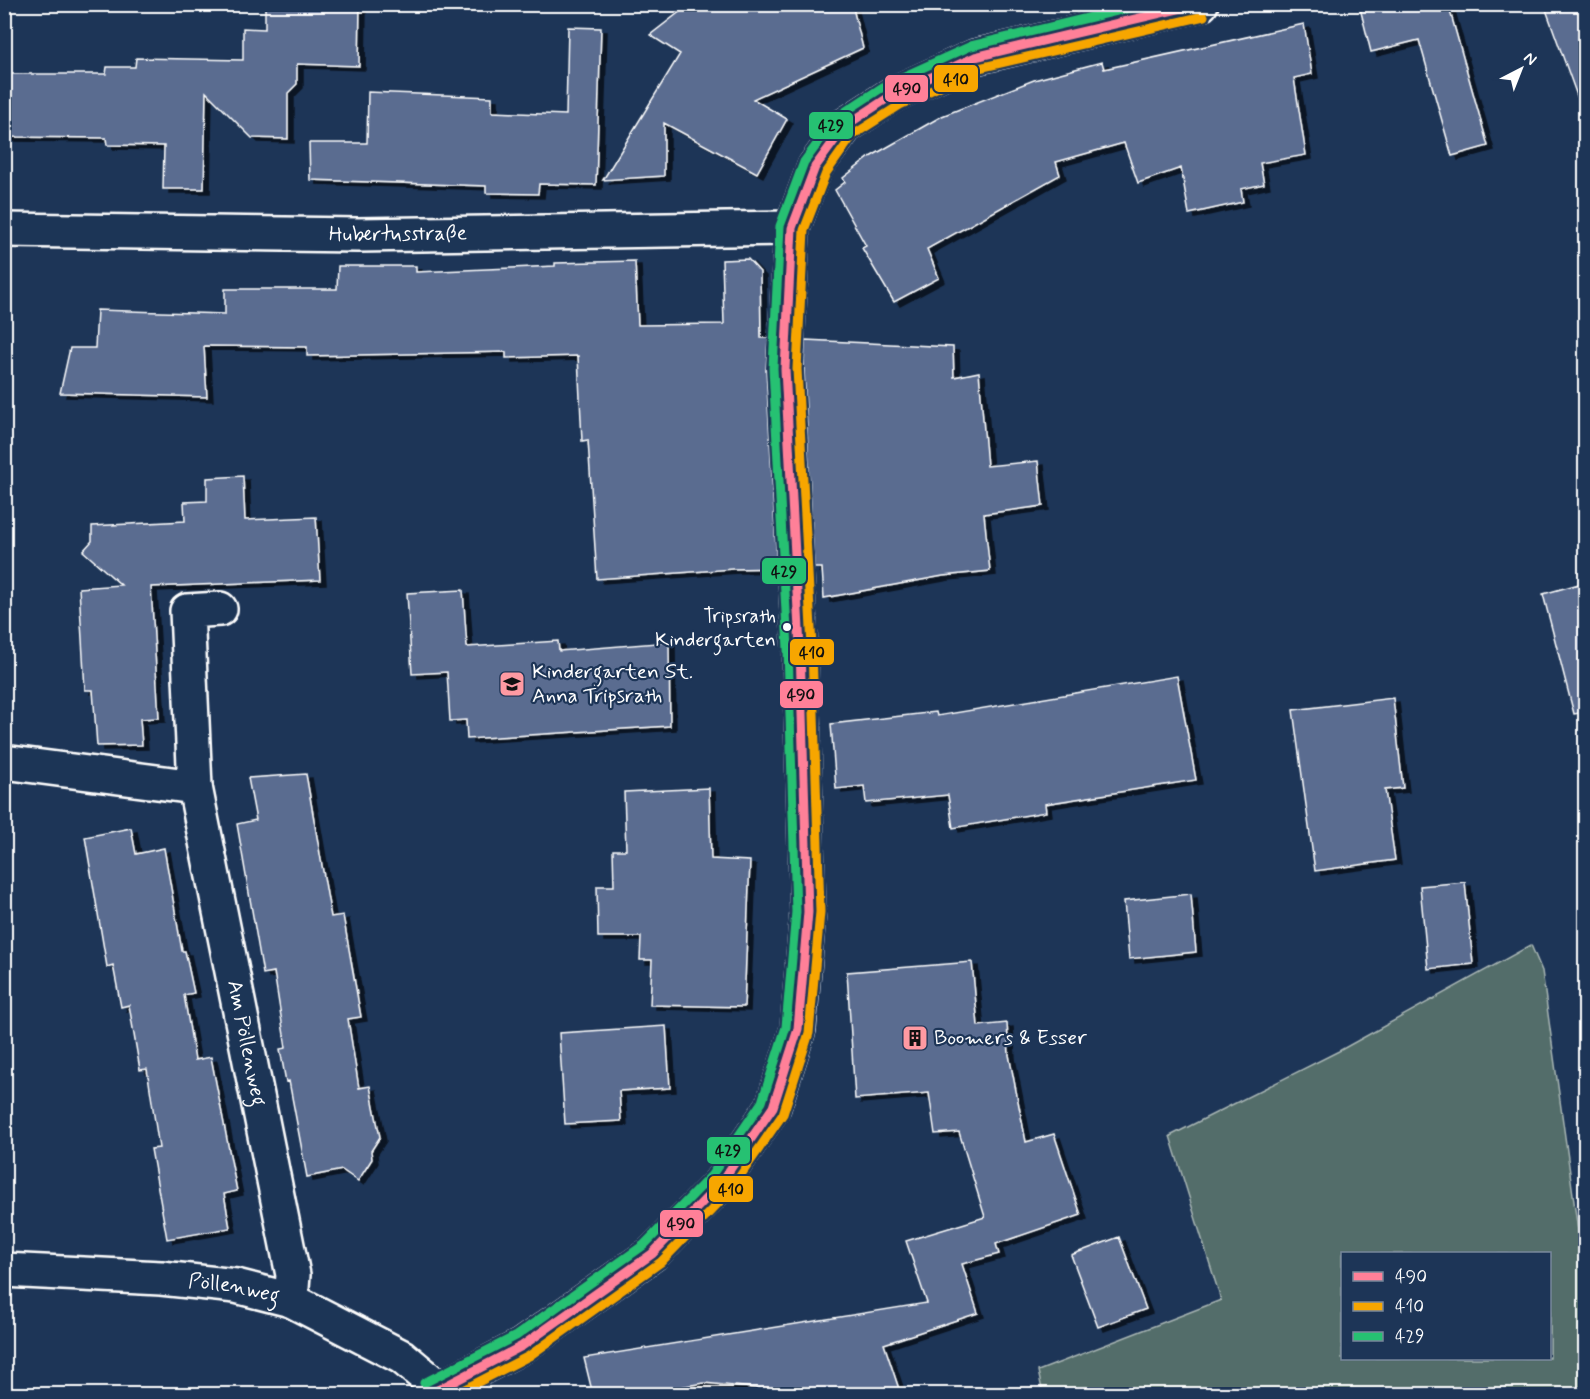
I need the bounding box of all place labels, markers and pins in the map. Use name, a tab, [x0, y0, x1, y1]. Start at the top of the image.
place label: Tripsrath Kindergarten	[655, 603, 776, 656]
marker: Tripsrath Kindergarten	[781, 621, 793, 633]
place label: Kindergarten St. Anna Tripsrath	[532, 658, 693, 710]
school or university icon: Kindergarten St. Anna Tripsrath	[497, 669, 527, 699]
building icon: Boomers & Esser	[900, 1023, 930, 1053]
place label: Boomers & Esser	[934, 1024, 1087, 1052]

